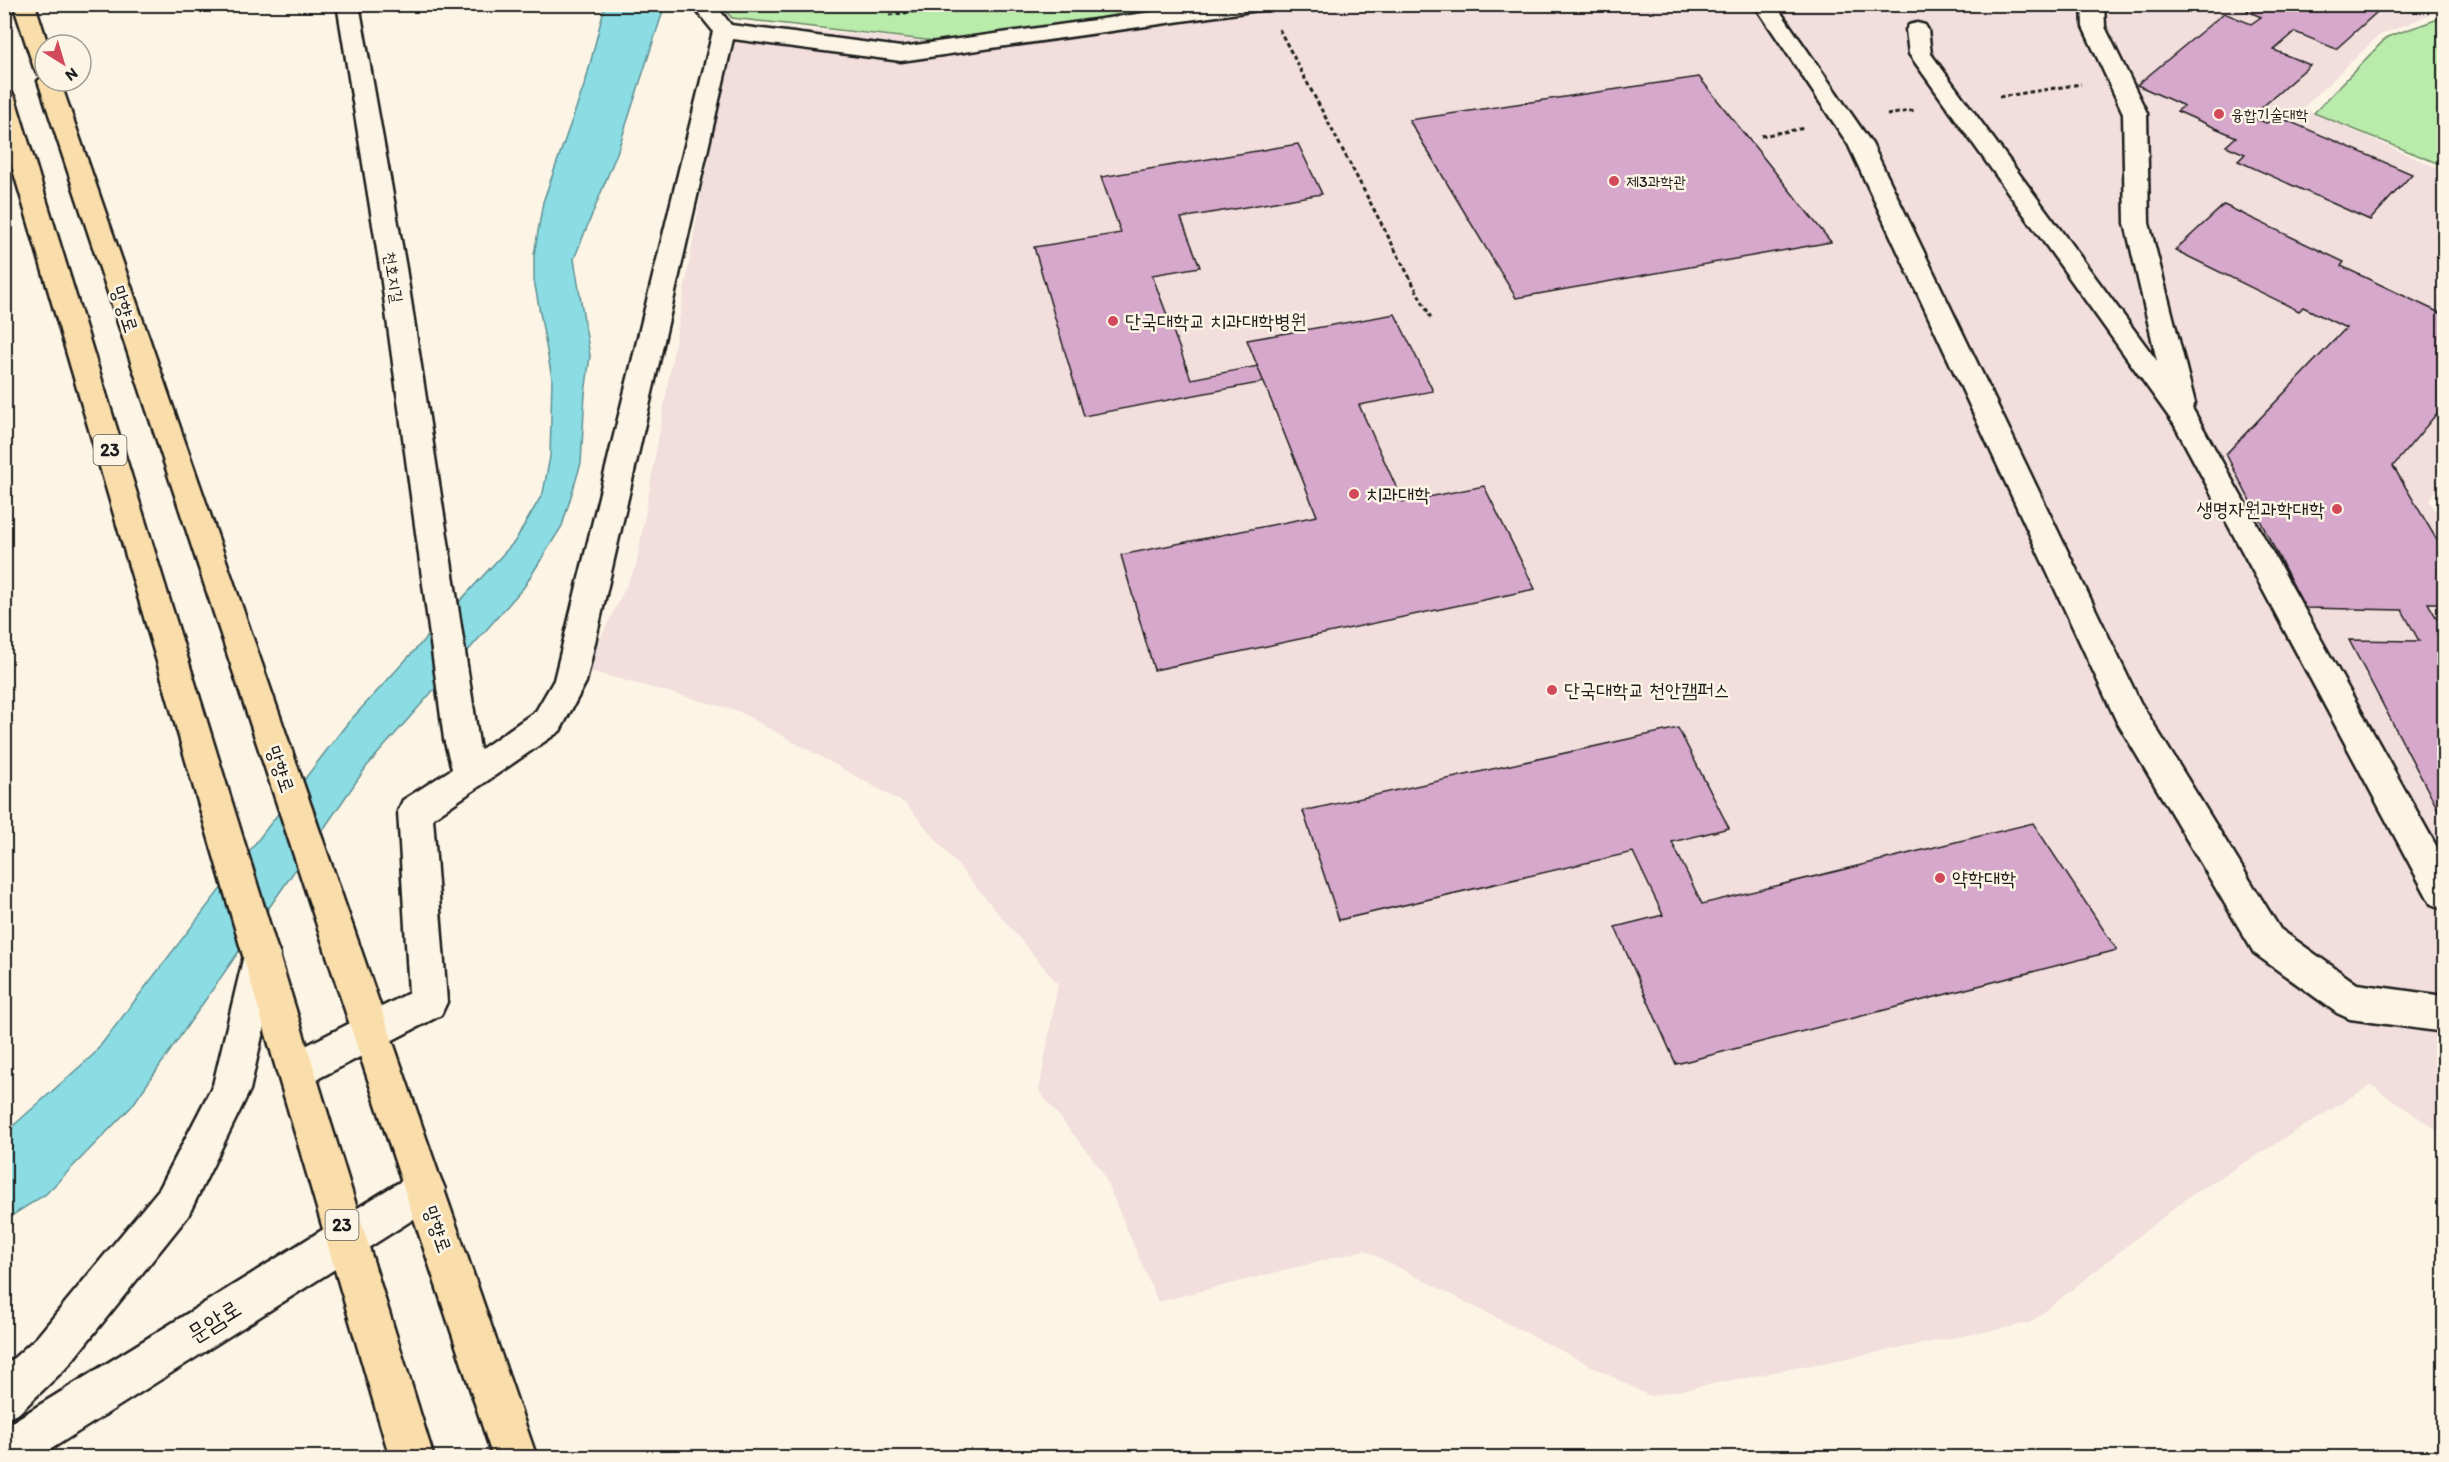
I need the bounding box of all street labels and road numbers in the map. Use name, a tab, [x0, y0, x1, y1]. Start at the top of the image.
street label: 천호지길	[380, 250, 407, 304]
street label: 망향로	[106, 282, 144, 336]
road number: 23	[94, 435, 126, 465]
street label: 망향로	[262, 742, 300, 796]
street label: 망향로	[419, 1202, 457, 1256]
road number: 23	[326, 1210, 358, 1240]
street label: 문암로	[181, 1293, 246, 1348]

